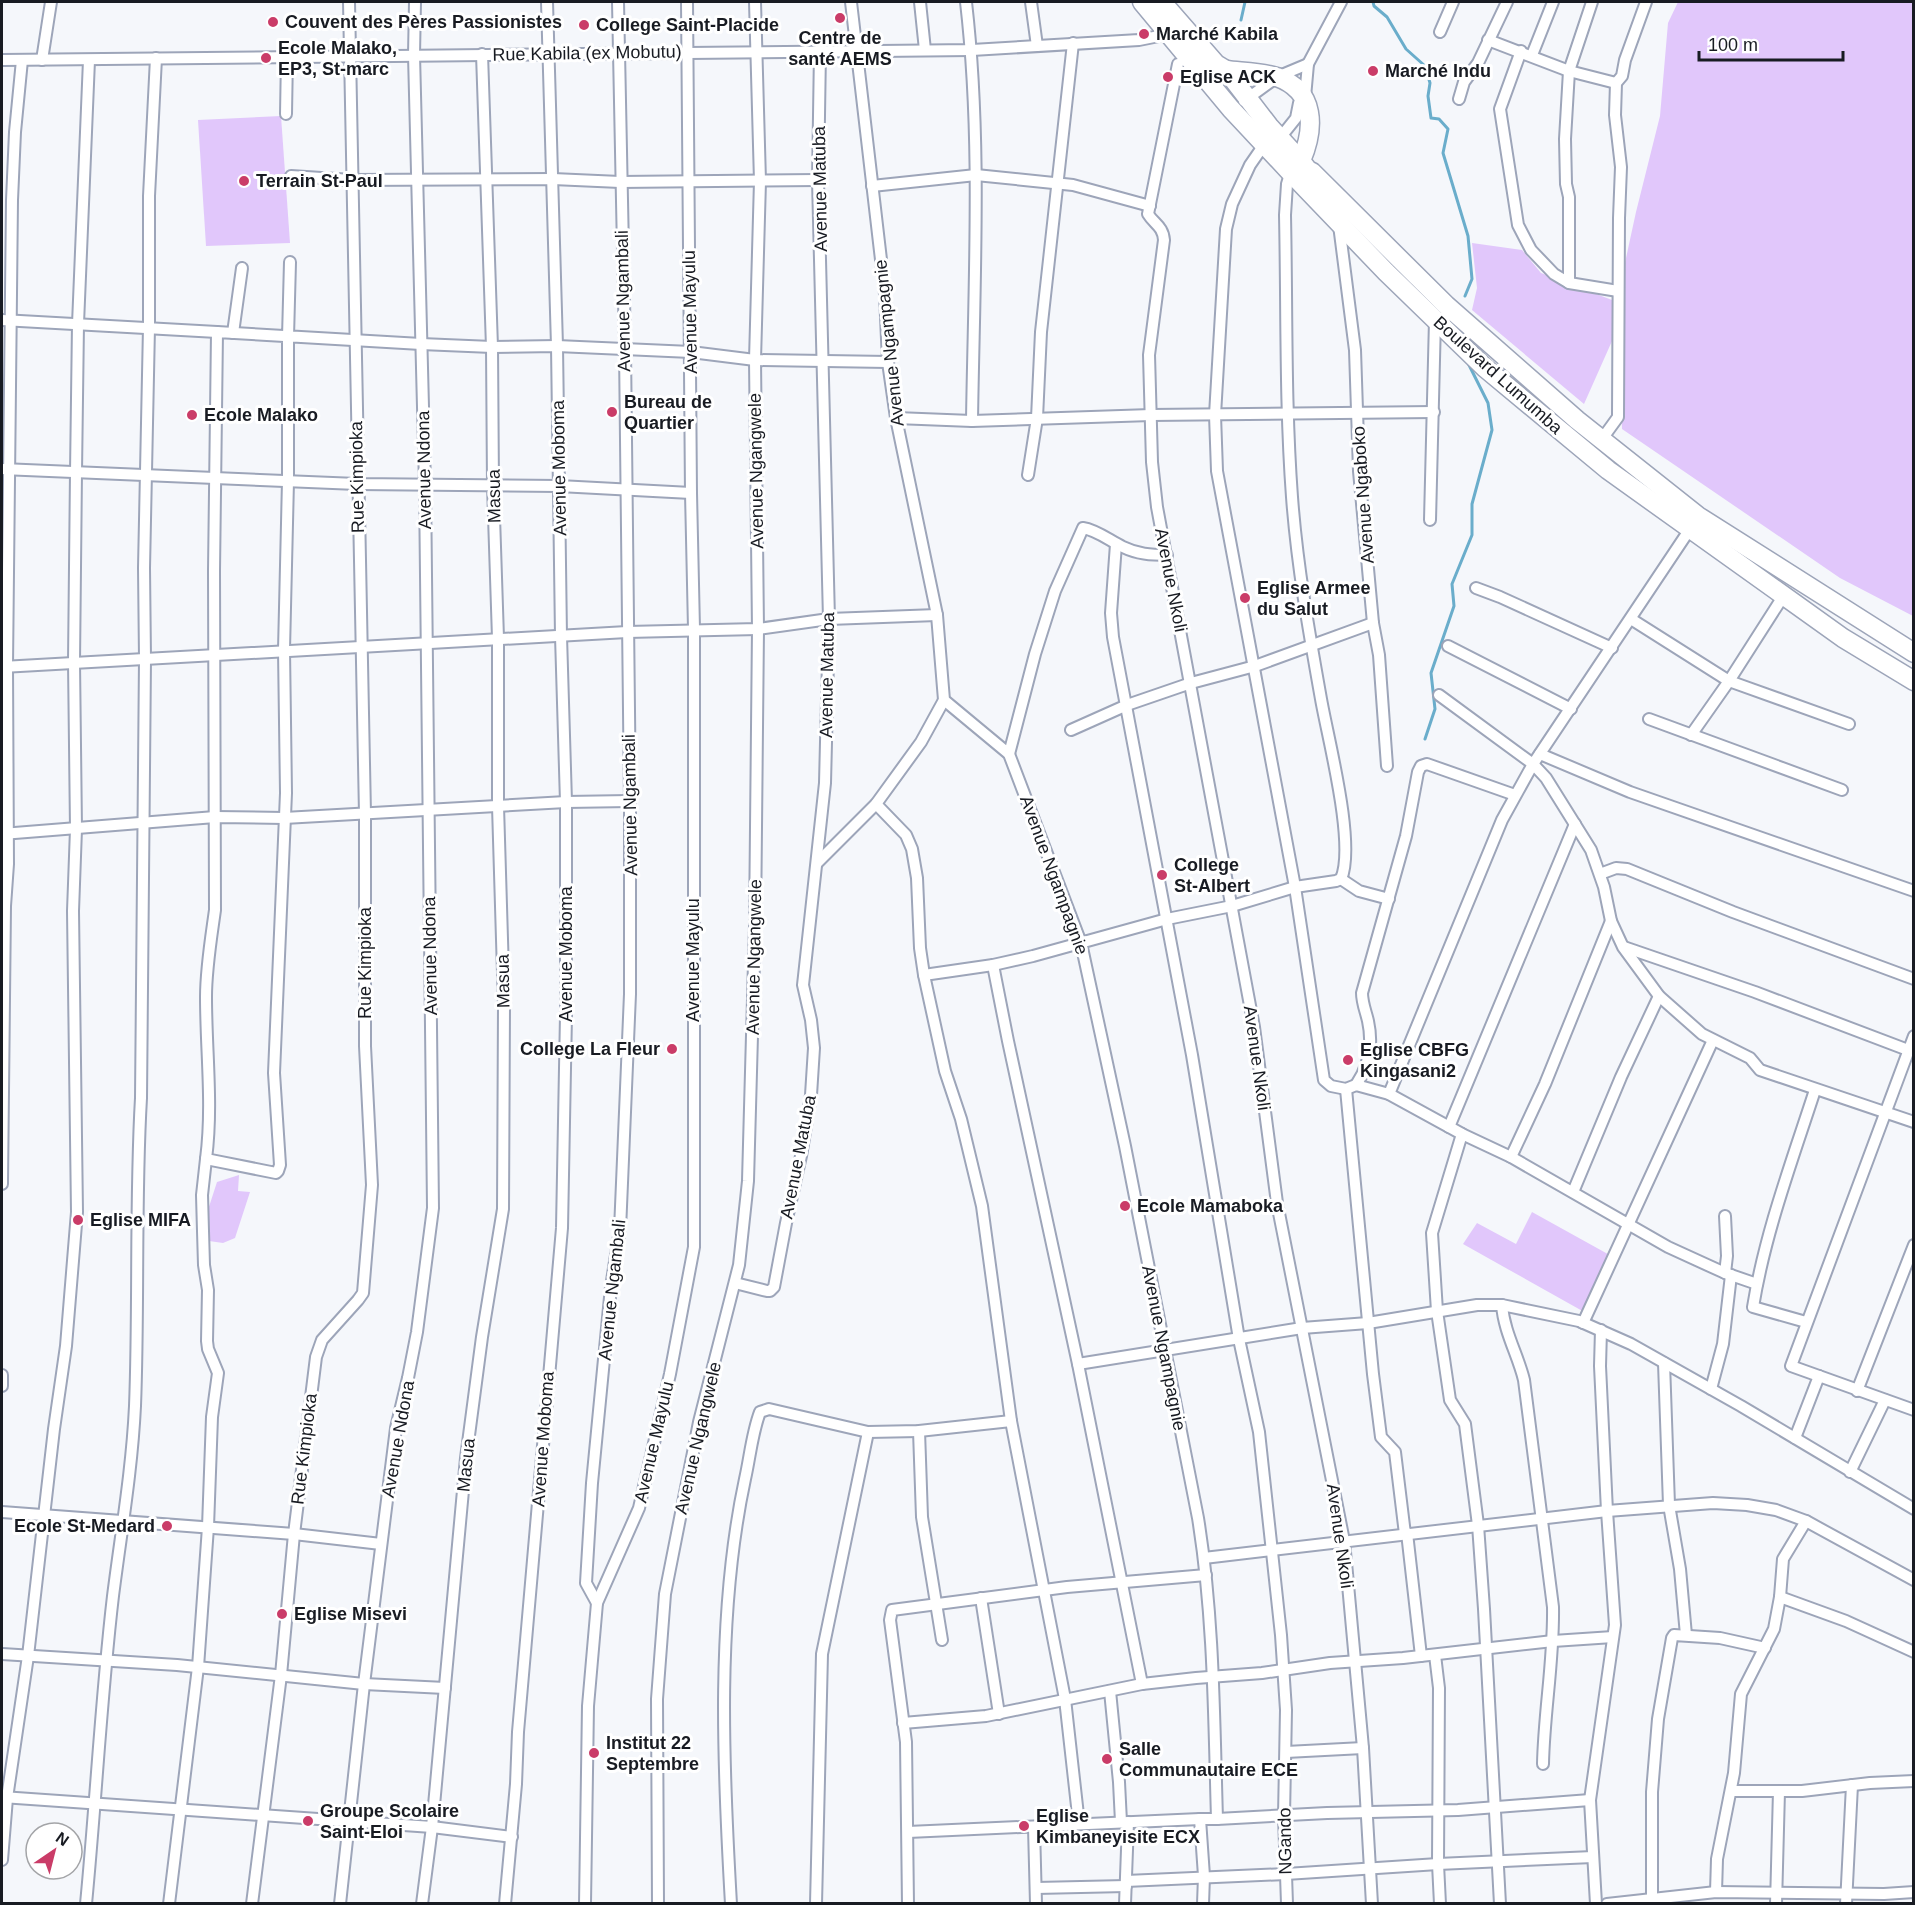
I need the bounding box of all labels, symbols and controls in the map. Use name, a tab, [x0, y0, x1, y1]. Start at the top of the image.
marker: Centre de santé AEMS	[833, 11, 847, 25]
place label: Couvent des Pères Passionistes	[285, 12, 562, 32]
marker: Couvent des Pères Passionistes	[266, 15, 280, 29]
place label: College Saint-Placide	[596, 15, 779, 35]
marker: College Saint-Placide	[577, 18, 591, 32]
place label: Marché Kabila	[1156, 24, 1279, 44]
scale bar	[1699, 24, 1843, 62]
marker: Marché Kabila	[1137, 27, 1151, 41]
place label: Centre de santé AEMS	[788, 28, 892, 69]
text: 100 m	[1708, 35, 1758, 55]
place label: Ecole Malako, EP3, St-marc	[278, 38, 397, 79]
street label: Rue Kabila (ex Mobutu)	[492, 41, 682, 65]
marker: Ecole Malako, EP3, St-marc	[259, 51, 273, 65]
place label: Marché Indu	[1385, 61, 1491, 81]
marker: Marché Indu	[1366, 64, 1380, 78]
place label: Eglise ACK	[1180, 67, 1276, 87]
marker: Eglise ACK	[1161, 70, 1175, 84]
street label: Avenue Matuba	[809, 125, 831, 252]
place label: Terrain St-Paul	[256, 171, 383, 191]
marker: Terrain St-Paul	[237, 174, 251, 188]
street label: Avenue Ngambali	[612, 230, 634, 372]
street label: Avenue Mayulu	[679, 250, 701, 374]
street label: Avenue Ngampagnie	[870, 259, 908, 427]
street label: Boulevard Lumumba	[1430, 312, 1567, 439]
place label: Bureau de Quartier	[624, 392, 712, 433]
street label: Avenue Ngangwele	[745, 393, 767, 549]
street label: Avenue Moboma	[548, 399, 570, 536]
place label: Ecole Malako	[204, 405, 318, 425]
marker: Bureau de Quartier	[605, 405, 619, 419]
marker: Ecole Malako	[185, 408, 199, 422]
street label: Avenue Ndona	[413, 409, 435, 530]
street label: Rue Kimpioka	[346, 420, 368, 533]
street label: Avenue Ngaboko	[1348, 426, 1378, 564]
street label: Masua	[484, 468, 504, 523]
street label: Avenue Nkoli	[1151, 526, 1191, 634]
place label: Eglise Armee du Salut	[1257, 578, 1370, 619]
marker: Eglise Armee du Salut	[1238, 591, 1252, 605]
street label: Avenue Matuba	[816, 611, 838, 738]
street label: Avenue Ngambali	[619, 734, 641, 876]
street label: Avenue Ngampagnie	[1016, 793, 1092, 957]
place label: College St-Albert	[1174, 855, 1250, 896]
marker: College St-Albert	[1155, 868, 1169, 882]
street label: Avenue Ngangwele	[743, 879, 765, 1035]
street label: Avenue Moboma	[556, 885, 576, 1022]
street label: Avenue Ndona	[419, 895, 441, 1016]
street label: Avenue Mayulu	[683, 898, 703, 1022]
street label: Rue Kimpioka	[355, 906, 375, 1019]
street label: Masua	[493, 953, 513, 1008]
street label: Avenue Nkoli	[1240, 1004, 1274, 1112]
place label: College La Fleur	[520, 1039, 660, 1059]
place label: Eglise CBFG Kingasani2	[1360, 1040, 1469, 1081]
marker: College La Fleur	[665, 1042, 679, 1056]
marker: Eglise CBFG Kingasani2	[1341, 1053, 1355, 1067]
street label: Avenue Matuba	[776, 1092, 820, 1221]
place label: Ecole Mamaboka	[1137, 1196, 1284, 1216]
marker: Ecole Mamaboka	[1118, 1199, 1132, 1213]
place label: Eglise MIFA	[90, 1210, 191, 1230]
marker: Eglise MIFA	[71, 1213, 85, 1227]
street label: Avenue Ngambali	[595, 1218, 629, 1362]
street label: Avenue Ngampagnie	[1138, 1264, 1190, 1432]
street label: Avenue Ngangwele	[671, 1360, 725, 1516]
street label: Avenue Moboma	[528, 1370, 558, 1507]
street label: Avenue Ndona	[378, 1378, 418, 1499]
street label: Avenue Mayulu	[630, 1379, 678, 1505]
street label: Rue Kimpioka	[287, 1391, 321, 1506]
street label: Masua	[453, 1436, 479, 1493]
street label: Avenue Nkoli	[1323, 1482, 1357, 1590]
place label: Ecole St-Medard	[14, 1516, 155, 1536]
marker: Ecole St-Medard	[160, 1519, 174, 1533]
place label: Eglise Misevi	[294, 1604, 407, 1624]
marker: Eglise Misevi	[275, 1607, 289, 1621]
place label: Institut 22 Septembre	[606, 1733, 699, 1774]
place label: Salle Communautaire ECE	[1119, 1739, 1298, 1780]
marker: Institut 22 Septembre	[587, 1746, 601, 1760]
marker: Salle Communautaire ECE	[1100, 1752, 1114, 1766]
place label: Groupe Scolaire Saint-Eloi	[320, 1801, 459, 1842]
place label: Eglise Kimbaneyisite ECX	[1036, 1806, 1200, 1847]
street label: NGando	[1274, 1807, 1296, 1875]
marker: Groupe Scolaire Saint-Eloi	[301, 1814, 315, 1828]
marker: Eglise Kimbaneyisite ECX	[1017, 1819, 1031, 1833]
north arrow	[24, 1821, 84, 1881]
text: N	[53, 1829, 72, 1849]

